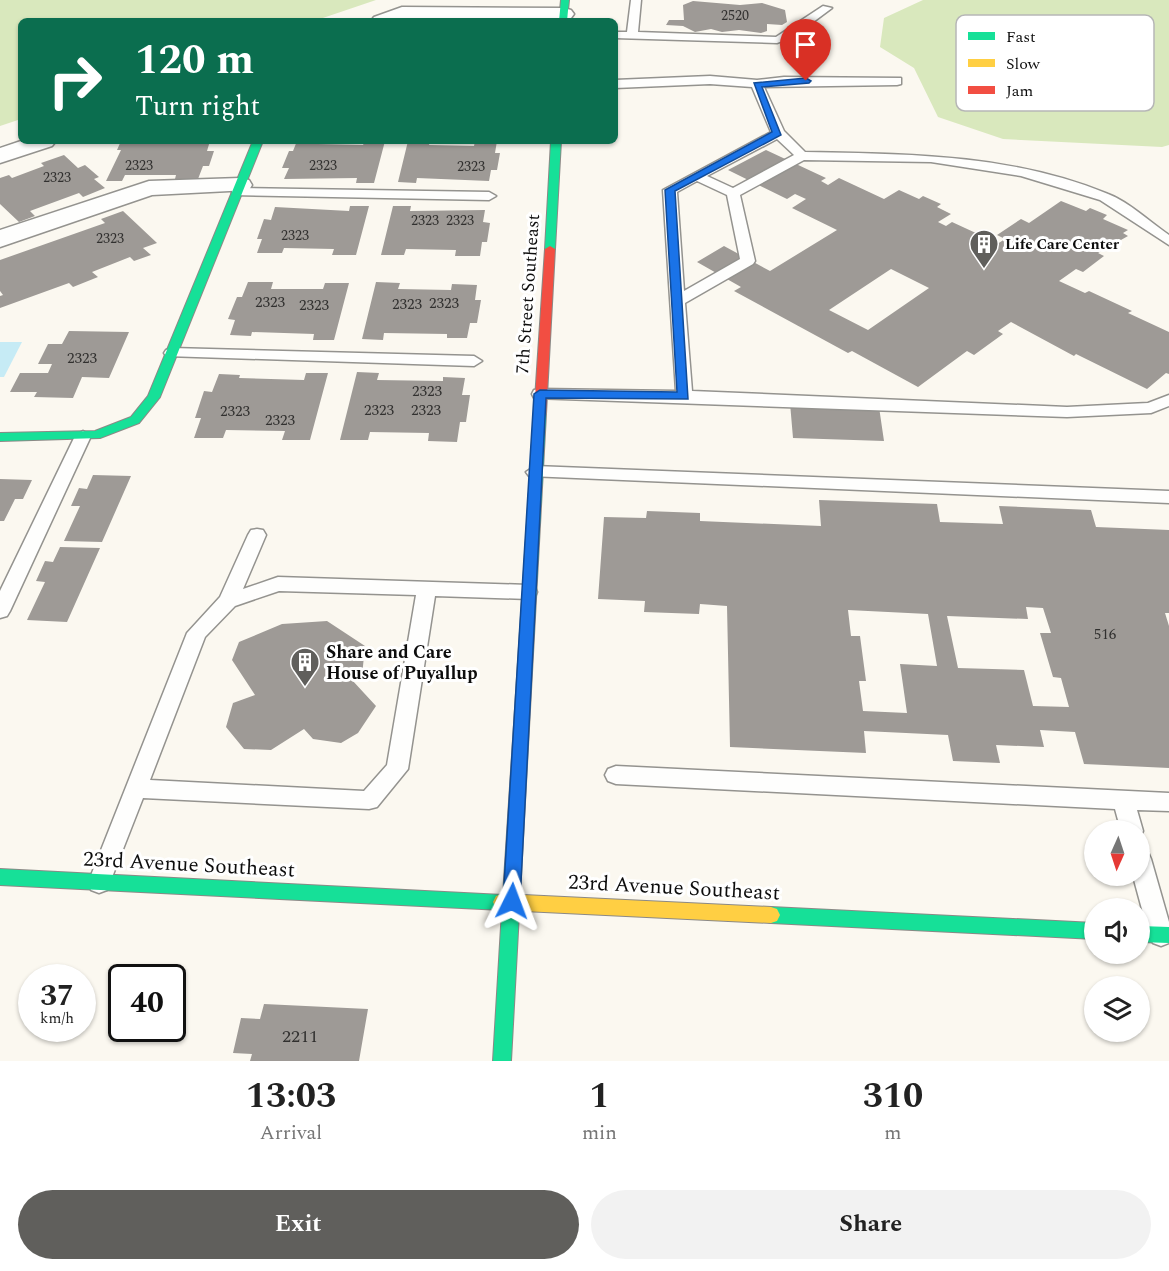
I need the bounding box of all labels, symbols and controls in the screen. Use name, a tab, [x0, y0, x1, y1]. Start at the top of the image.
house number: 2520	[721, 5, 749, 26]
legend	[956, 15, 1154, 111]
pin	[780, 19, 831, 81]
text: Fast	[1006, 25, 1036, 49]
icon: arrive	[789, 28, 822, 61]
text: 120 m	[135, 29, 254, 92]
icon: right	[36, 42, 114, 120]
text: Slow	[1006, 52, 1041, 76]
text: Jam	[1006, 79, 1034, 103]
text: Turn right	[135, 86, 260, 128]
house number: 2323	[125, 155, 153, 176]
house number: 2323	[309, 155, 337, 176]
house number: 2323	[457, 156, 485, 177]
house number: 2323	[43, 167, 71, 188]
house number: 2323	[411, 210, 439, 231]
house number: 2323	[446, 210, 474, 231]
street label: 7th Street Southeast	[509, 213, 547, 375]
house number: 2323	[281, 225, 309, 246]
house number: 2323	[96, 228, 124, 249]
building icon: Life Care Center	[968, 228, 1000, 270]
place label: Life Care Center	[1005, 233, 1120, 256]
house number: 2323	[255, 291, 285, 314]
house number: 2323	[429, 292, 459, 315]
house number: 2323	[392, 293, 422, 316]
house number: 2323	[299, 294, 329, 317]
house number: 2323	[67, 347, 97, 370]
house number: 2323	[412, 380, 442, 403]
house number: 2323	[364, 399, 394, 422]
house number: 2323	[411, 399, 441, 422]
house number: 2323	[220, 400, 250, 423]
house number: 2323	[265, 409, 295, 432]
house number: 516	[1094, 623, 1117, 646]
place label: Share and Care House of Puyallup	[326, 639, 478, 687]
building icon: Share and Care House of Puyallup	[289, 646, 321, 688]
north arrow	[1084, 820, 1150, 886]
map controls	[1084, 820, 1150, 1042]
street label: 23rd Avenue Southeast	[82, 843, 296, 887]
street label: 23rd Avenue Southeast	[567, 866, 781, 910]
position arrow	[480, 869, 544, 933]
button: sound	[1084, 898, 1150, 964]
speed limit sign: 40	[108, 964, 186, 1042]
text: 37	[40, 973, 74, 1019]
button: layers	[1084, 976, 1150, 1042]
text: km/h	[40, 1007, 74, 1030]
house number: 2211	[282, 1023, 318, 1050]
text: 13:03	[246, 1069, 336, 1124]
text: 1	[589, 1069, 610, 1124]
text: 310	[863, 1069, 923, 1124]
text: Arrival	[260, 1118, 322, 1148]
text: min	[582, 1118, 617, 1148]
text: m	[884, 1118, 902, 1148]
button: Exit	[18, 1190, 579, 1259]
button: Share	[591, 1190, 1151, 1259]

